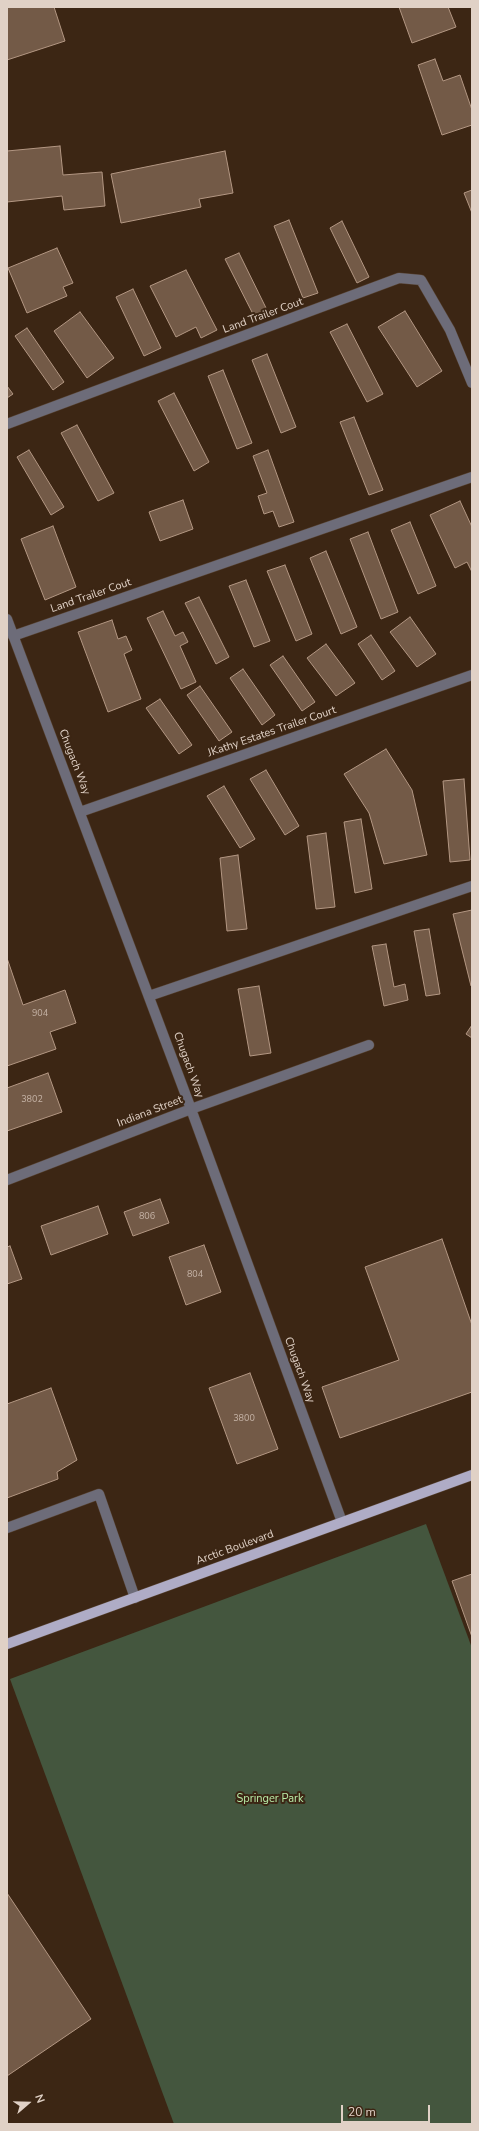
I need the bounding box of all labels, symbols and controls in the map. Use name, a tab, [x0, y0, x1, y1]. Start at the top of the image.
street label: Land Trailer Cout	[221, 295, 305, 337]
street label: Land Trailer Cout	[49, 576, 133, 616]
street label: JKathy Estates Trailer Court	[206, 704, 338, 760]
street label: Chugach Way	[55, 727, 93, 797]
house number: 904	[32, 1009, 48, 1019]
street label: Chugach Way	[170, 1030, 206, 1100]
street label: Indiana Street	[116, 1094, 184, 1130]
house number: 3802	[21, 1095, 43, 1105]
house number: 806	[139, 1212, 155, 1222]
house number: 804	[187, 1270, 203, 1280]
street label: Chugach Way	[281, 1335, 317, 1405]
house number: 3800	[233, 1414, 255, 1424]
street label: Arctic Boulevard	[194, 1528, 276, 1568]
park label: Springer Park	[237, 1792, 303, 1806]
north arrow	[8, 2083, 48, 2123]
text: N	[31, 2092, 48, 2105]
scale bar	[343, 2097, 432, 2123]
text: 20 m	[348, 2104, 376, 2120]

